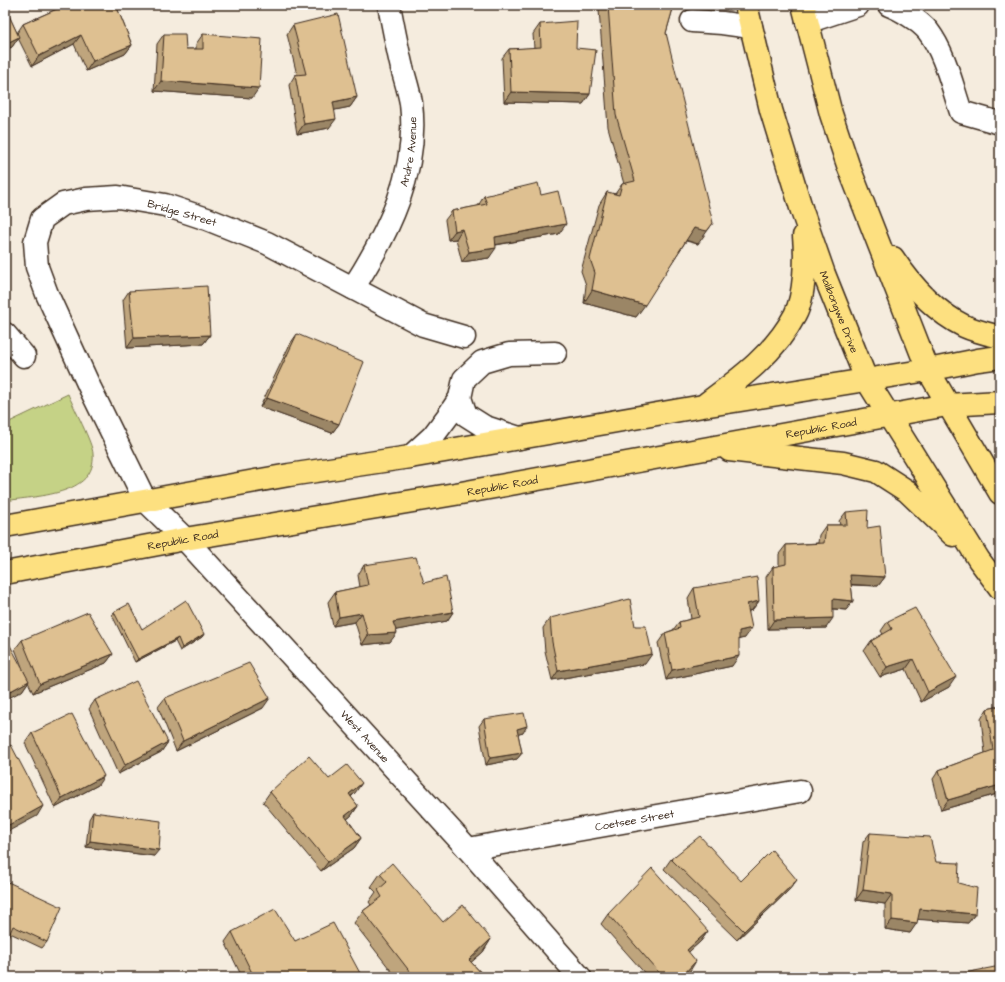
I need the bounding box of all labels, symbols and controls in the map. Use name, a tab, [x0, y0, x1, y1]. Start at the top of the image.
street label: Andre Avenue	[396, 116, 420, 188]
street label: Bridge Street	[145, 196, 219, 231]
street label: Malibongwe Drive	[816, 268, 862, 355]
street label: Republic Road	[785, 414, 858, 442]
street label: Republic Road	[466, 472, 539, 499]
street label: Republic Road	[146, 526, 220, 553]
street label: West Avenue	[337, 707, 393, 766]
street label: Coetsee Street	[594, 806, 676, 834]

